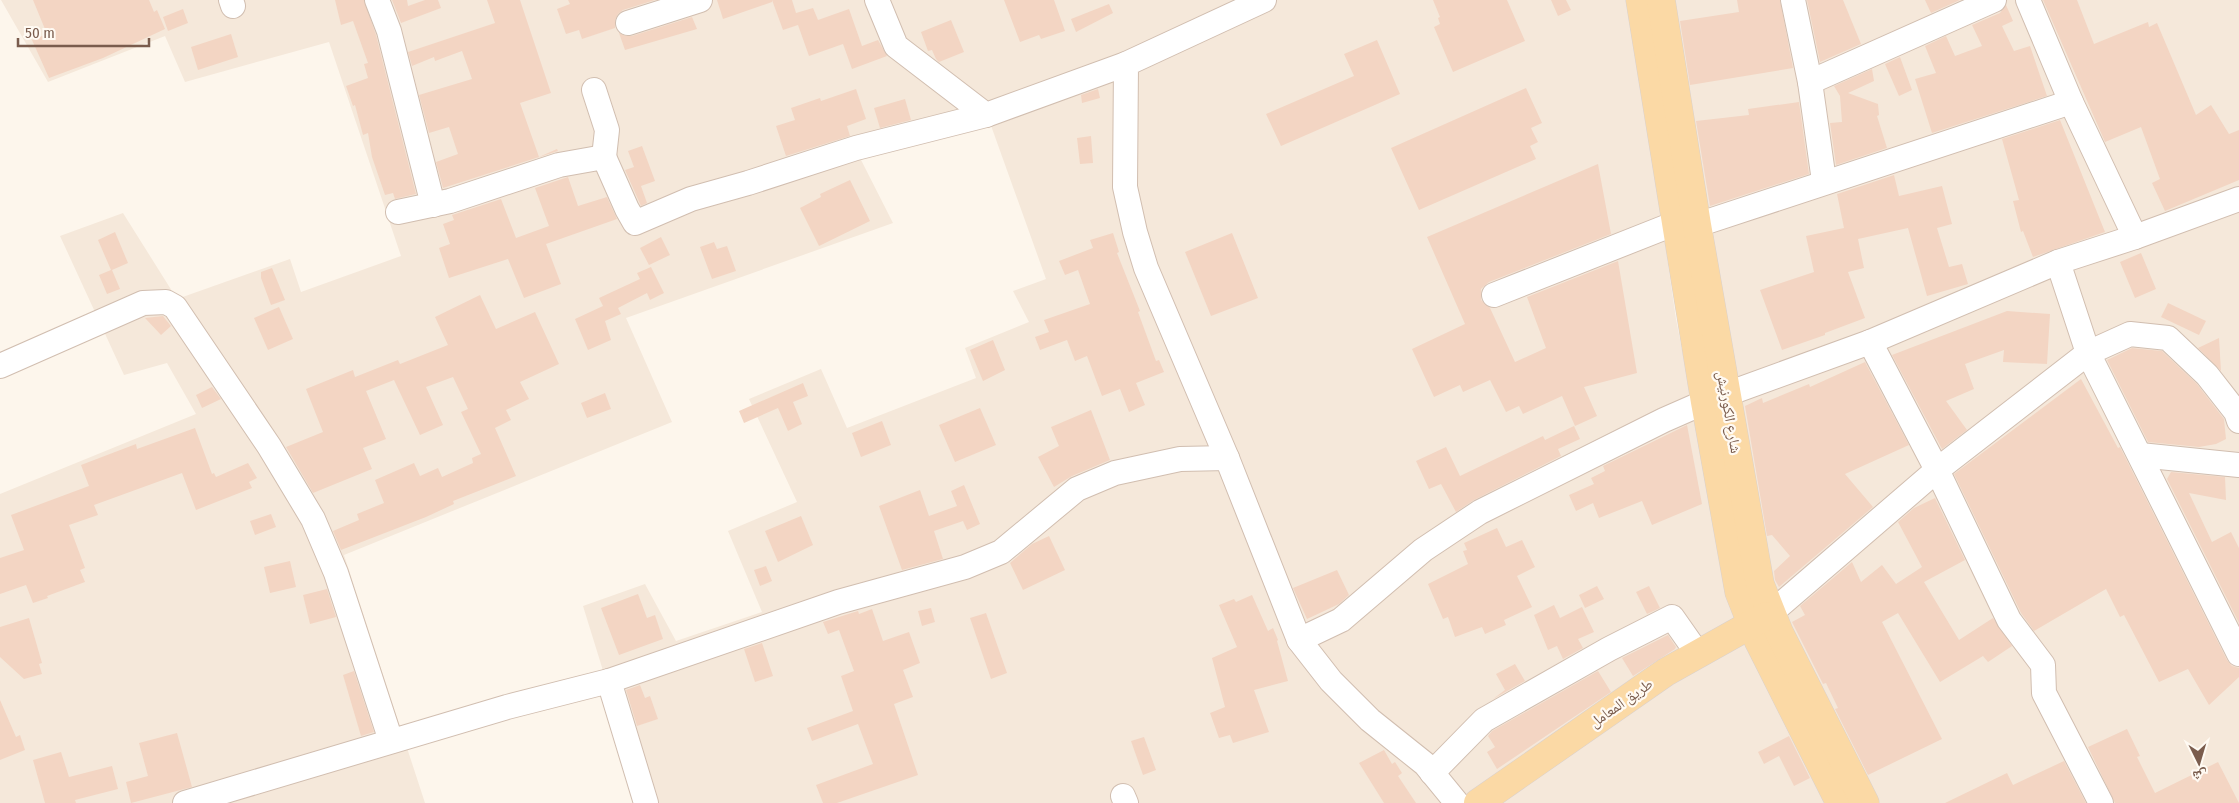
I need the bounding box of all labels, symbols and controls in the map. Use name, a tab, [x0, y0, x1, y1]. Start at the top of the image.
scale bar	[18, 15, 149, 47]
text: 50 m	[25, 24, 55, 42]
street label: شارع الكورنيش	[1712, 369, 1745, 455]
street label: طريق المعامل	[1586, 675, 1657, 732]
north arrow	[2174, 738, 2224, 788]
text: ش	[2192, 766, 2208, 785]

